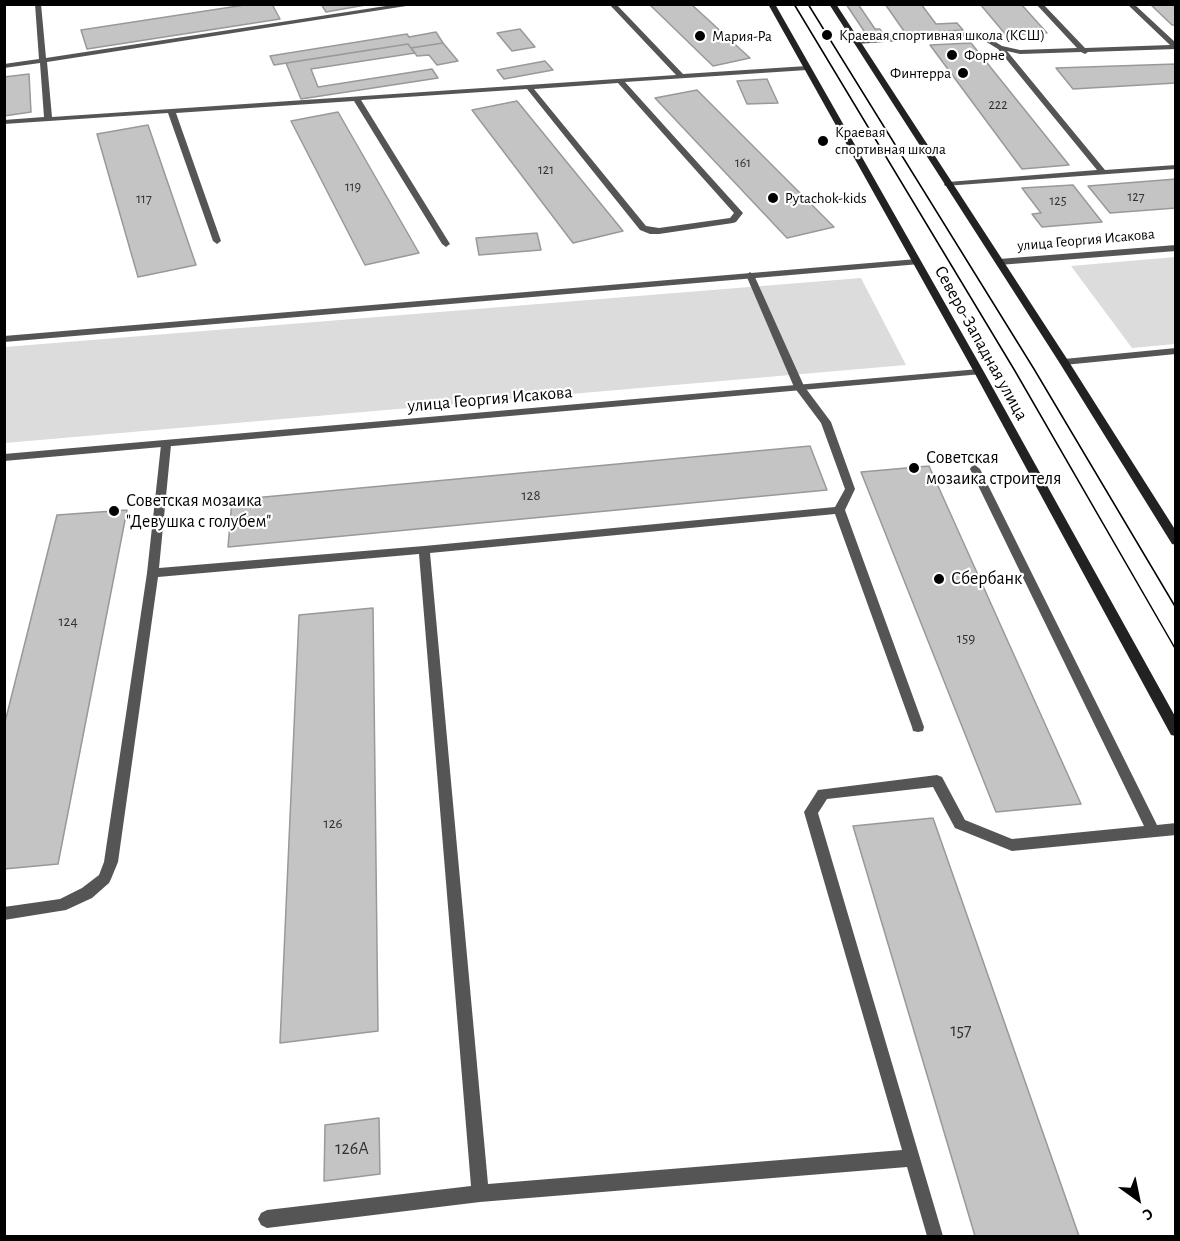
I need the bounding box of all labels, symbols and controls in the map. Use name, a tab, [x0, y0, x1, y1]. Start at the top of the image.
place label: Краевая спортивная школа (КСШ)	[839, 26, 1045, 44]
place label: Мария-Ра	[712, 27, 772, 45]
marker: Краевая спортивная школа (КСШ)	[820, 28, 834, 42]
marker: Мария-Ра	[693, 29, 707, 43]
place label: Форне	[964, 46, 1005, 64]
marker: Форне	[945, 48, 959, 62]
place label: Финтерра	[890, 64, 951, 82]
marker: Финтерра	[956, 66, 970, 80]
house number: 222	[988, 97, 1008, 113]
place label: Краевая спортивная школа	[835, 123, 946, 158]
marker: Краевая спортивная школа	[816, 134, 830, 148]
house number: 161	[735, 155, 751, 171]
house number: 121	[538, 162, 554, 178]
house number: 119	[345, 179, 361, 195]
place label: Pytachok-kids	[785, 189, 867, 207]
house number: 127	[1127, 189, 1145, 205]
house number: 117	[136, 191, 152, 207]
marker: Pytachok-kids	[766, 191, 780, 205]
house number: 125	[1049, 193, 1067, 209]
street label: улица Георгия Исакова	[1017, 225, 1155, 255]
street label: Северо-Западная улица	[929, 262, 1033, 424]
street label: улица Георгия Исакова	[407, 381, 573, 417]
place label: Советская мозаика строителя	[926, 447, 1061, 490]
marker: Советская мозаика строителя	[907, 461, 921, 475]
house number: 128	[521, 486, 541, 504]
place label: Советская мозаика "Девушка с голубем"	[126, 490, 271, 532]
marker: Советская мозаика "Девушка с голубем"	[107, 504, 121, 518]
place label: Сбербанк	[951, 568, 1022, 590]
marker: Сбербанк	[932, 572, 946, 586]
house number: 124	[58, 612, 78, 630]
house number: 159	[957, 629, 975, 647]
house number: 126	[323, 814, 343, 832]
house number: 157	[950, 1020, 972, 1042]
house number: 126А	[335, 1138, 369, 1160]
north arrow	[1108, 1169, 1168, 1229]
text: С	[1140, 1205, 1156, 1223]

